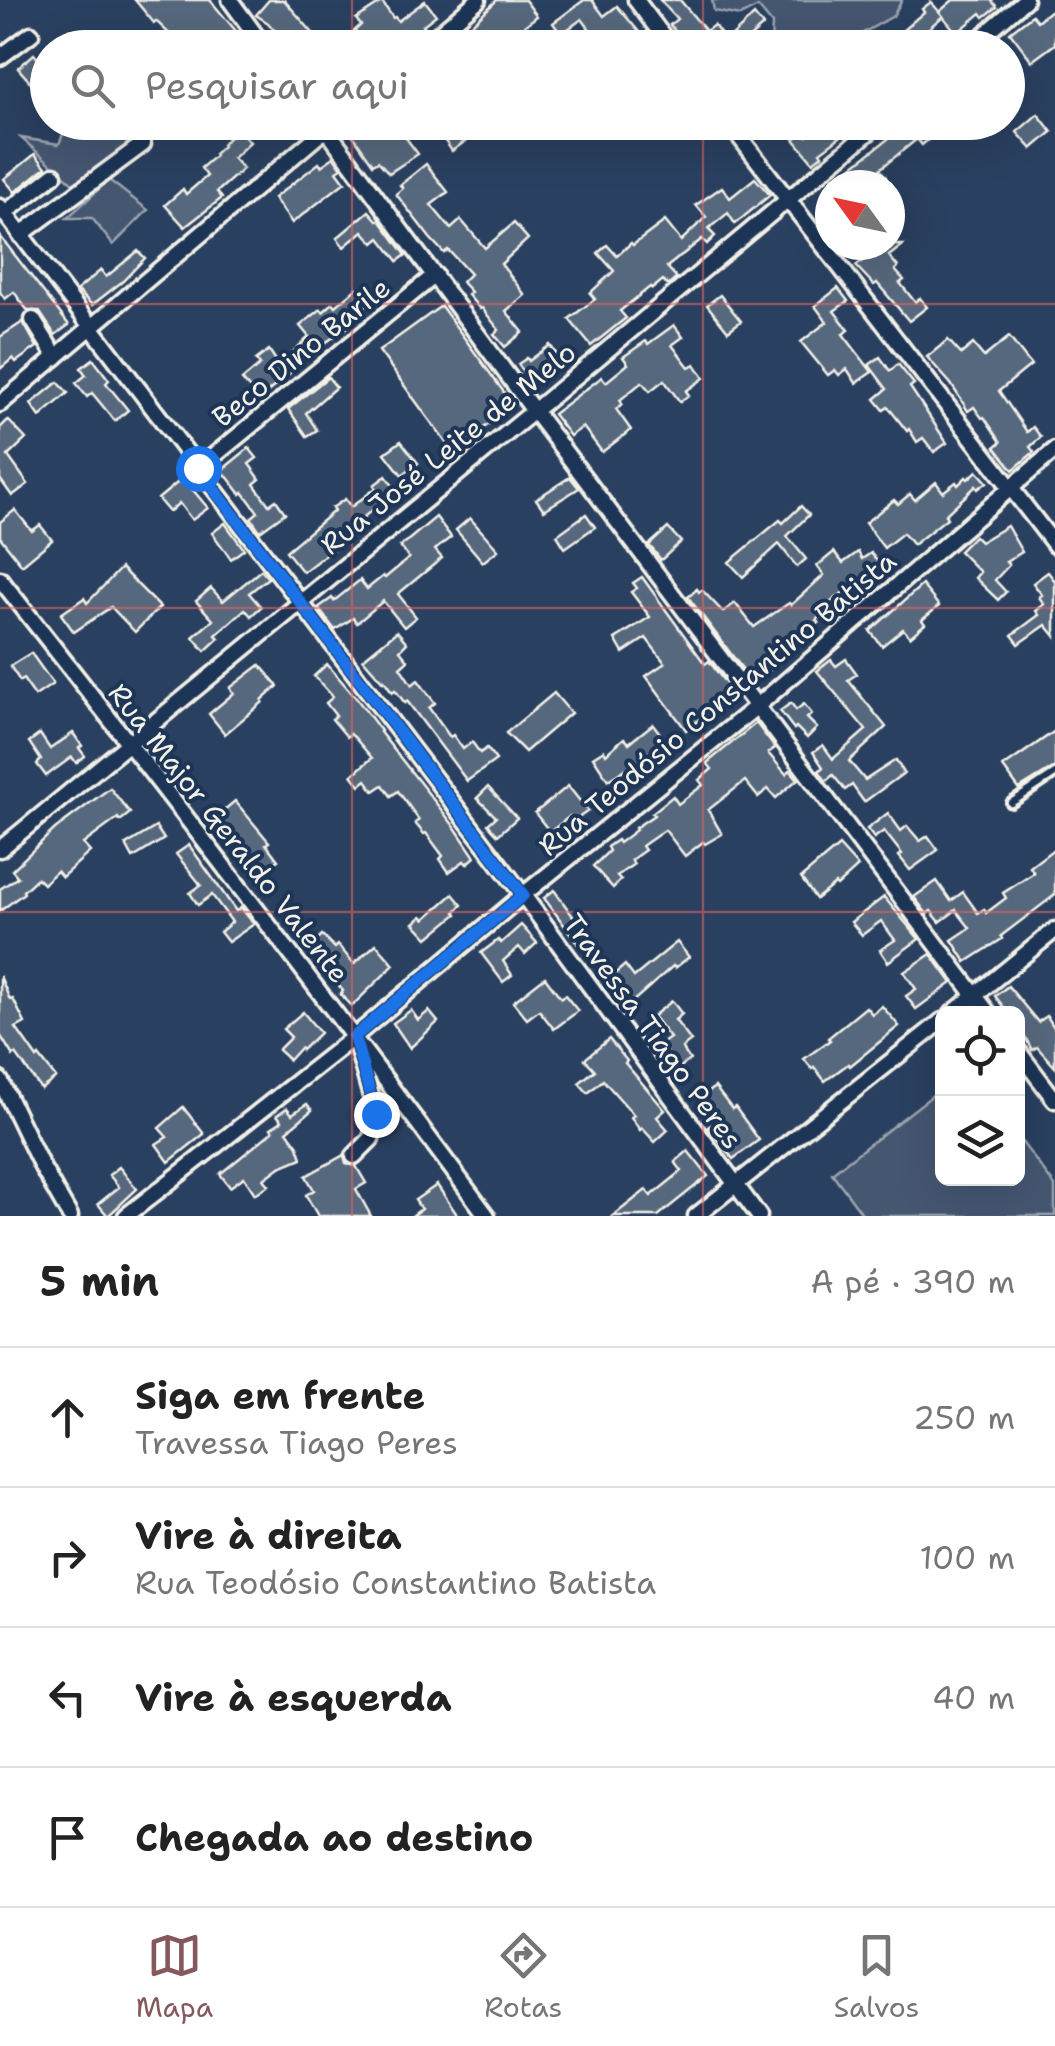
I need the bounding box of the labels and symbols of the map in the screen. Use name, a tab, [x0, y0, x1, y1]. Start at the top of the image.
north arrow	[815, 170, 905, 260]
street label: Beco Dino Barile	[204, 268, 398, 436]
street label: Rua José Leite de Melo	[312, 333, 584, 563]
route start	[176, 446, 222, 492]
street label: Rua Teodósio Constantino Batista	[530, 542, 904, 864]
street label: Rua Major Geraldo Valente	[100, 675, 358, 991]
street label: Travessa Tiago Peres	[555, 906, 751, 1156]
route end	[354, 1092, 400, 1138]

